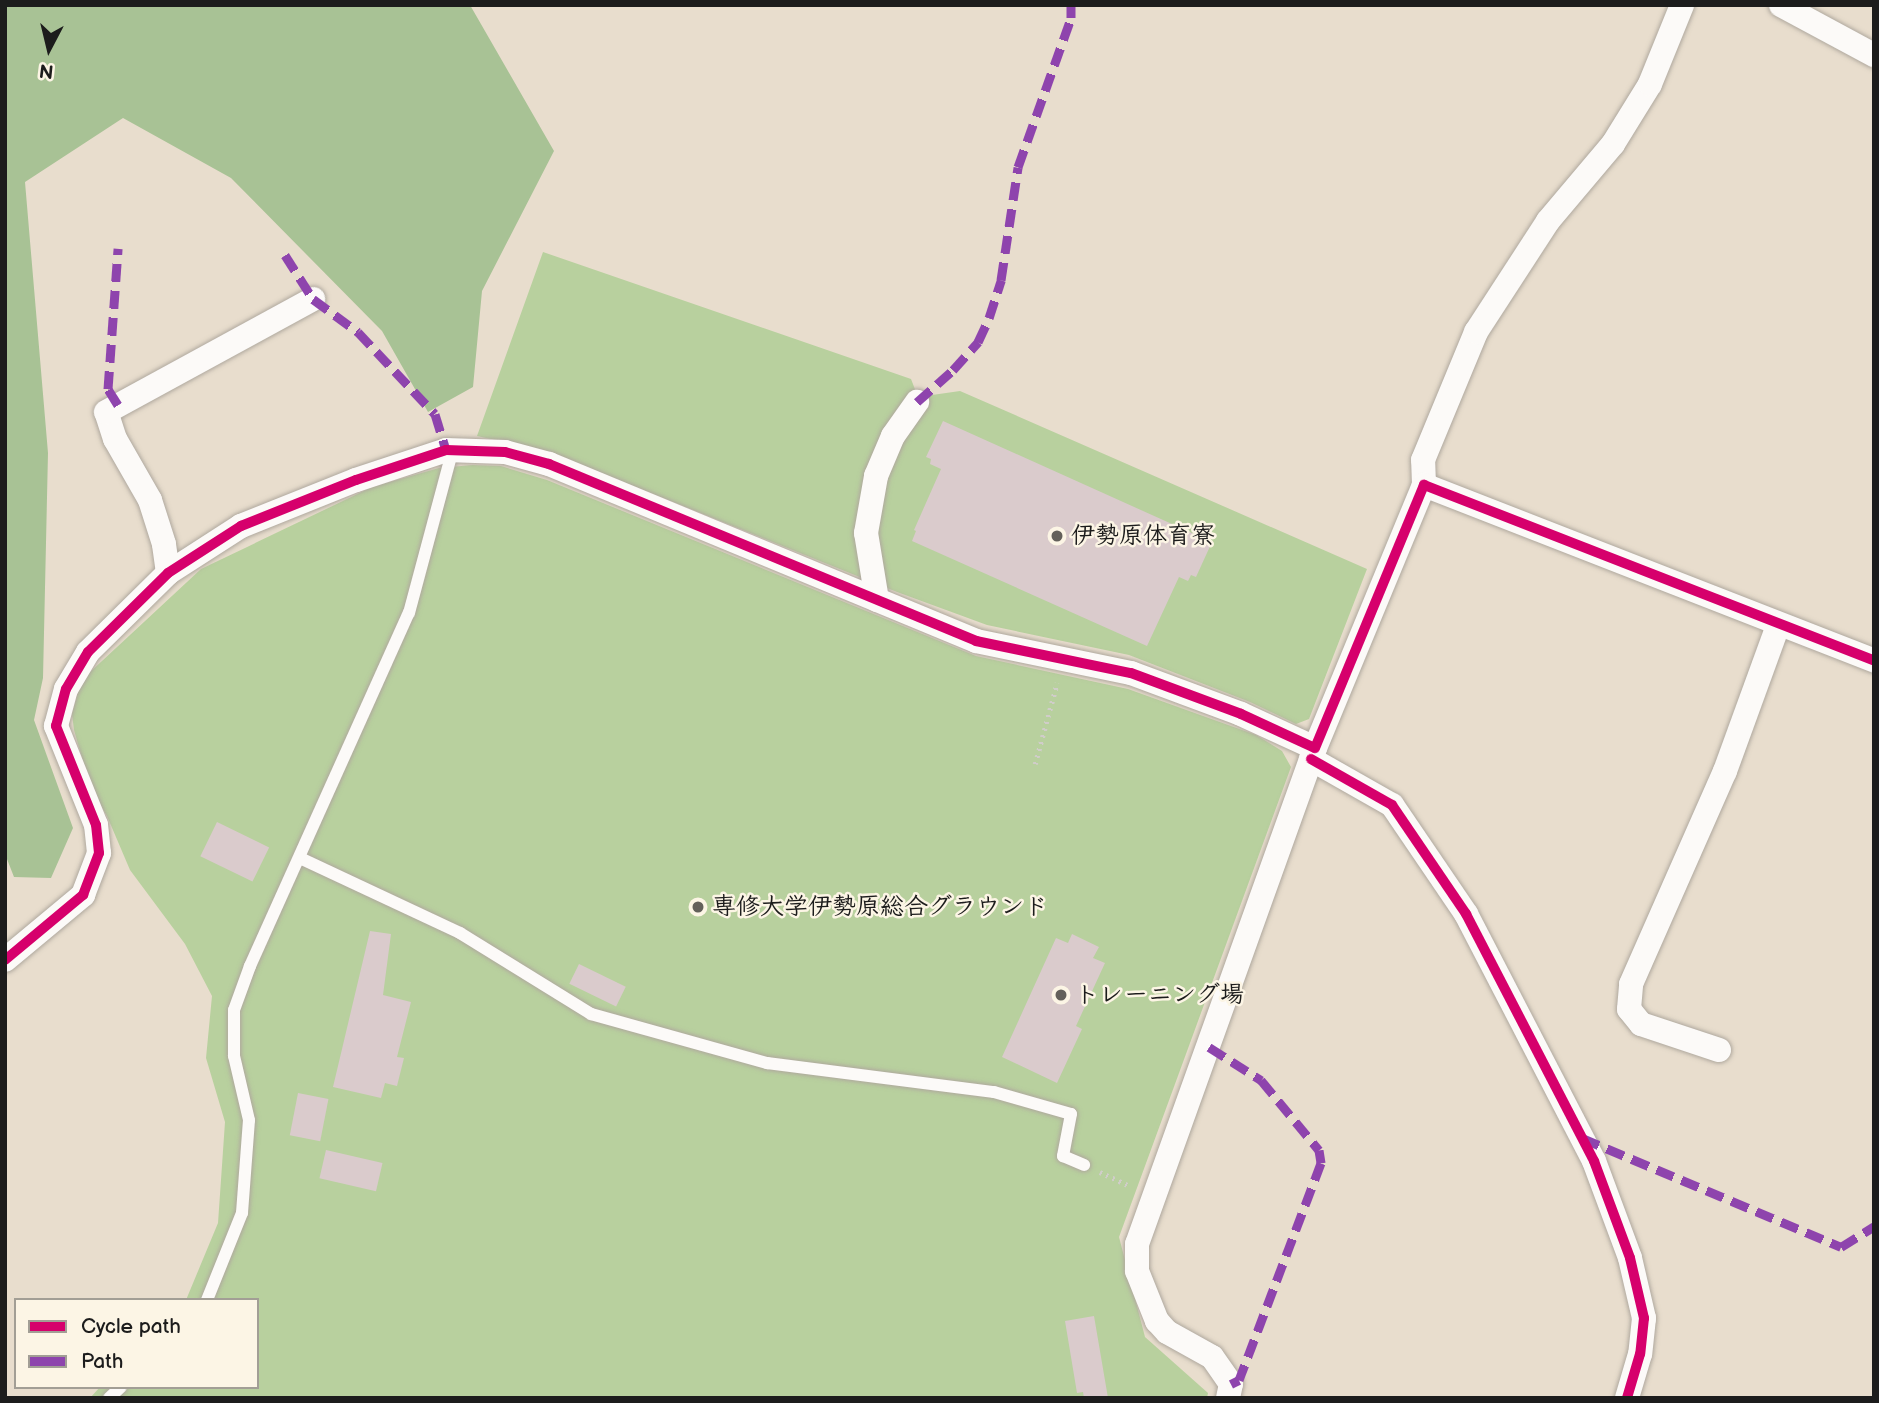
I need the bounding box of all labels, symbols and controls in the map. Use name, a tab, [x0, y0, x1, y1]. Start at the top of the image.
north arrow	[14, 14, 84, 84]
text: N	[38, 58, 55, 83]
place label: 伊勢原体育寮	[1071, 522, 1215, 550]
marker: 伊勢原体育寮	[1049, 528, 1065, 544]
place label: 専修大学伊勢原総合グラウンド	[712, 893, 1048, 921]
marker: 専修大学伊勢原総合グラウンド	[690, 899, 706, 915]
place label: トレーニング場	[1075, 981, 1244, 1009]
marker: トレーニング場	[1053, 987, 1069, 1003]
legend	[14, 1298, 259, 1389]
text: Cycle path	[81, 1314, 181, 1339]
text: Path	[81, 1349, 123, 1374]

